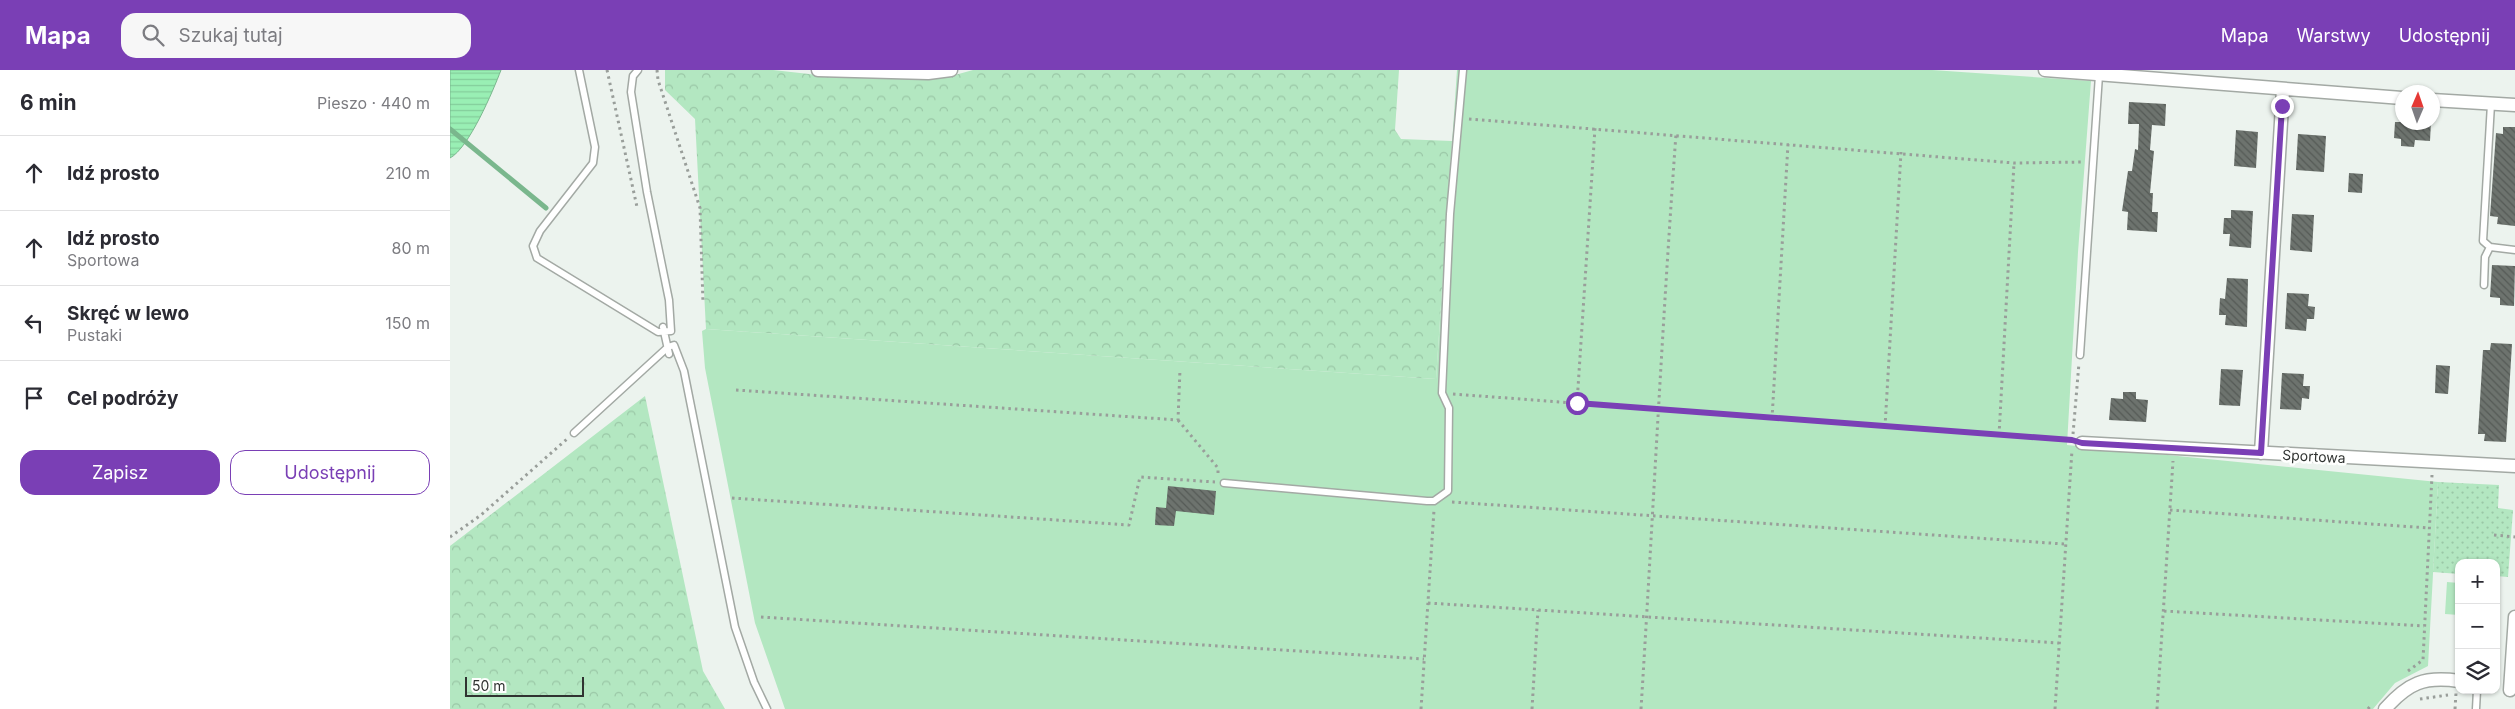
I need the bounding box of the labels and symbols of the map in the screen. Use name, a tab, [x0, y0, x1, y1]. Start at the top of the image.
north arrow	[2395, 85, 2440, 130]
route end	[2271, 95, 2294, 118]
route start	[1566, 392, 1589, 415]
street label: Sportowa	[2282, 446, 2346, 466]
scale bar	[465, 674, 584, 697]

